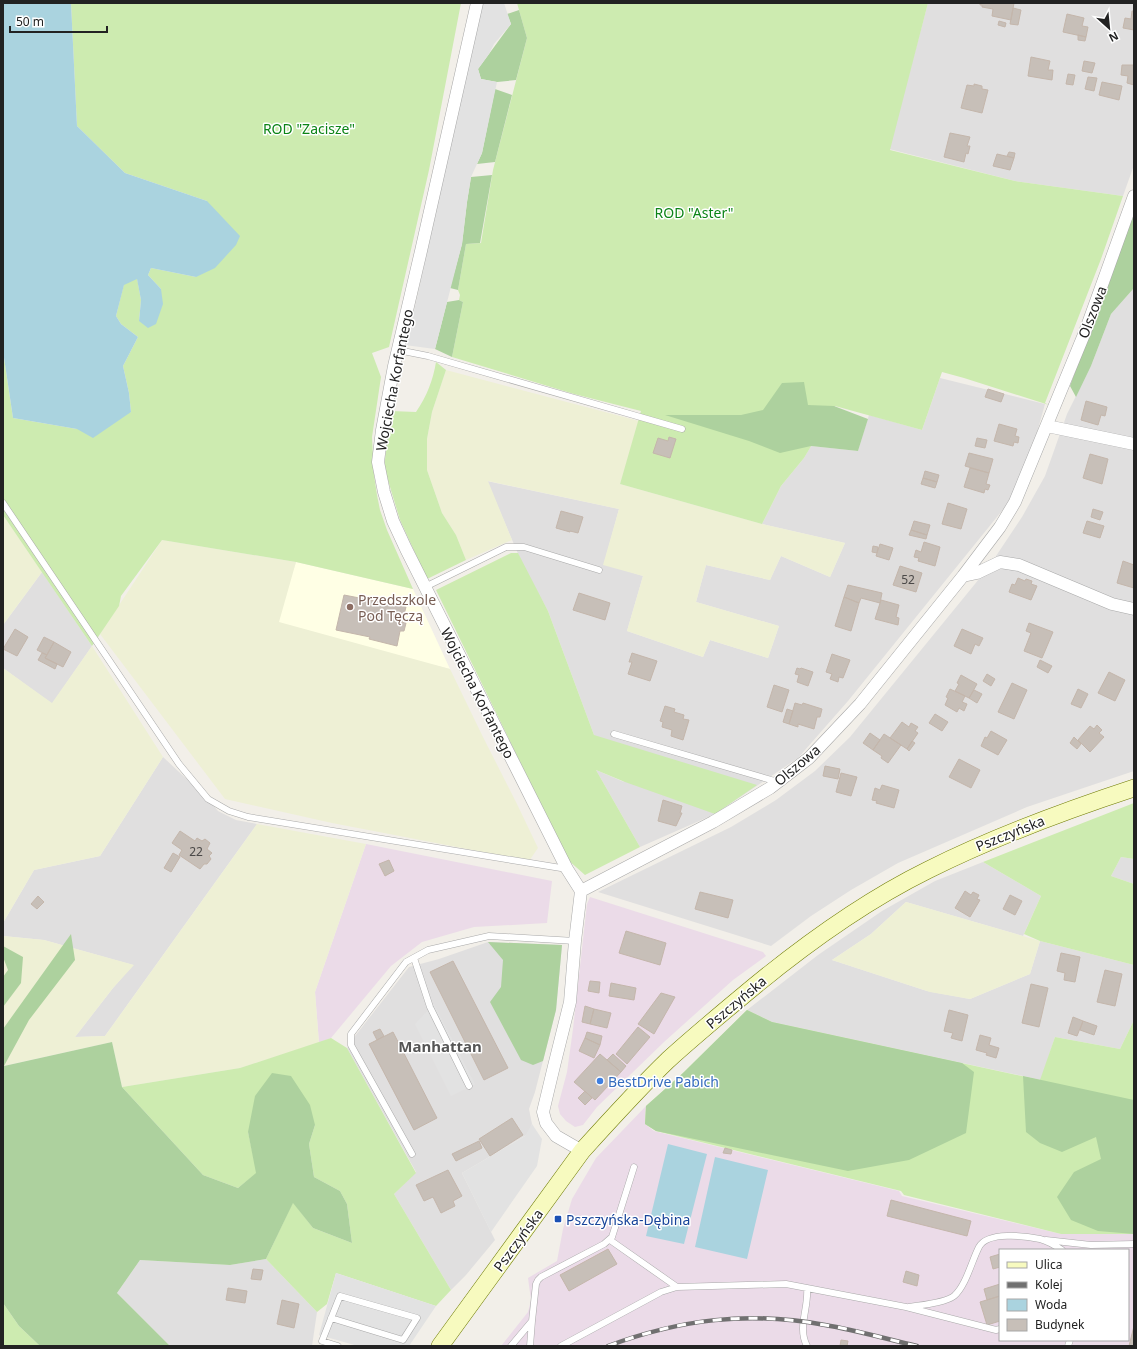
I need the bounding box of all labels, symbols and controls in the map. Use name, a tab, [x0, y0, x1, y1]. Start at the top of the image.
scale bar	[10, 8, 107, 34]
north arrow	[1089, 8, 1129, 48]
text: 50 m	[16, 13, 44, 30]
text: N	[1106, 29, 1121, 46]
park label: ROD "Zacisze"	[263, 119, 355, 138]
park label: ROD "Aster"	[655, 203, 733, 222]
street label: Olszowa	[1073, 283, 1111, 341]
street label: Wojciecha Korfantego	[371, 307, 417, 453]
house number: 52	[901, 571, 915, 588]
place label: Przedszkole Pod Tęczą	[358, 590, 436, 625]
marker: Przedszkole Pod Tęczą	[345, 602, 355, 612]
street label: Wojciecha Korfantego	[437, 624, 519, 762]
street label: Olszowa	[770, 740, 824, 790]
street label: Pszczyńska	[973, 811, 1047, 855]
house number: 22	[189, 843, 203, 860]
street label: Pszczyńska	[702, 971, 770, 1033]
district label: Manhattan	[398, 1036, 482, 1056]
place label: BestDrive Pabich	[608, 1072, 719, 1091]
marker: BestDrive Pabich	[595, 1076, 605, 1086]
street label: Pszczyńska	[489, 1205, 547, 1275]
place label: Pszczyńska-Dębina	[566, 1210, 690, 1229]
marker: Pszczyńska-Dębina	[553, 1214, 563, 1224]
legend	[999, 1249, 1129, 1341]
text: Ulica	[1035, 1256, 1062, 1273]
text: Kolej	[1035, 1276, 1063, 1293]
text: Woda	[1035, 1296, 1067, 1313]
text: Budynek	[1035, 1316, 1085, 1333]

